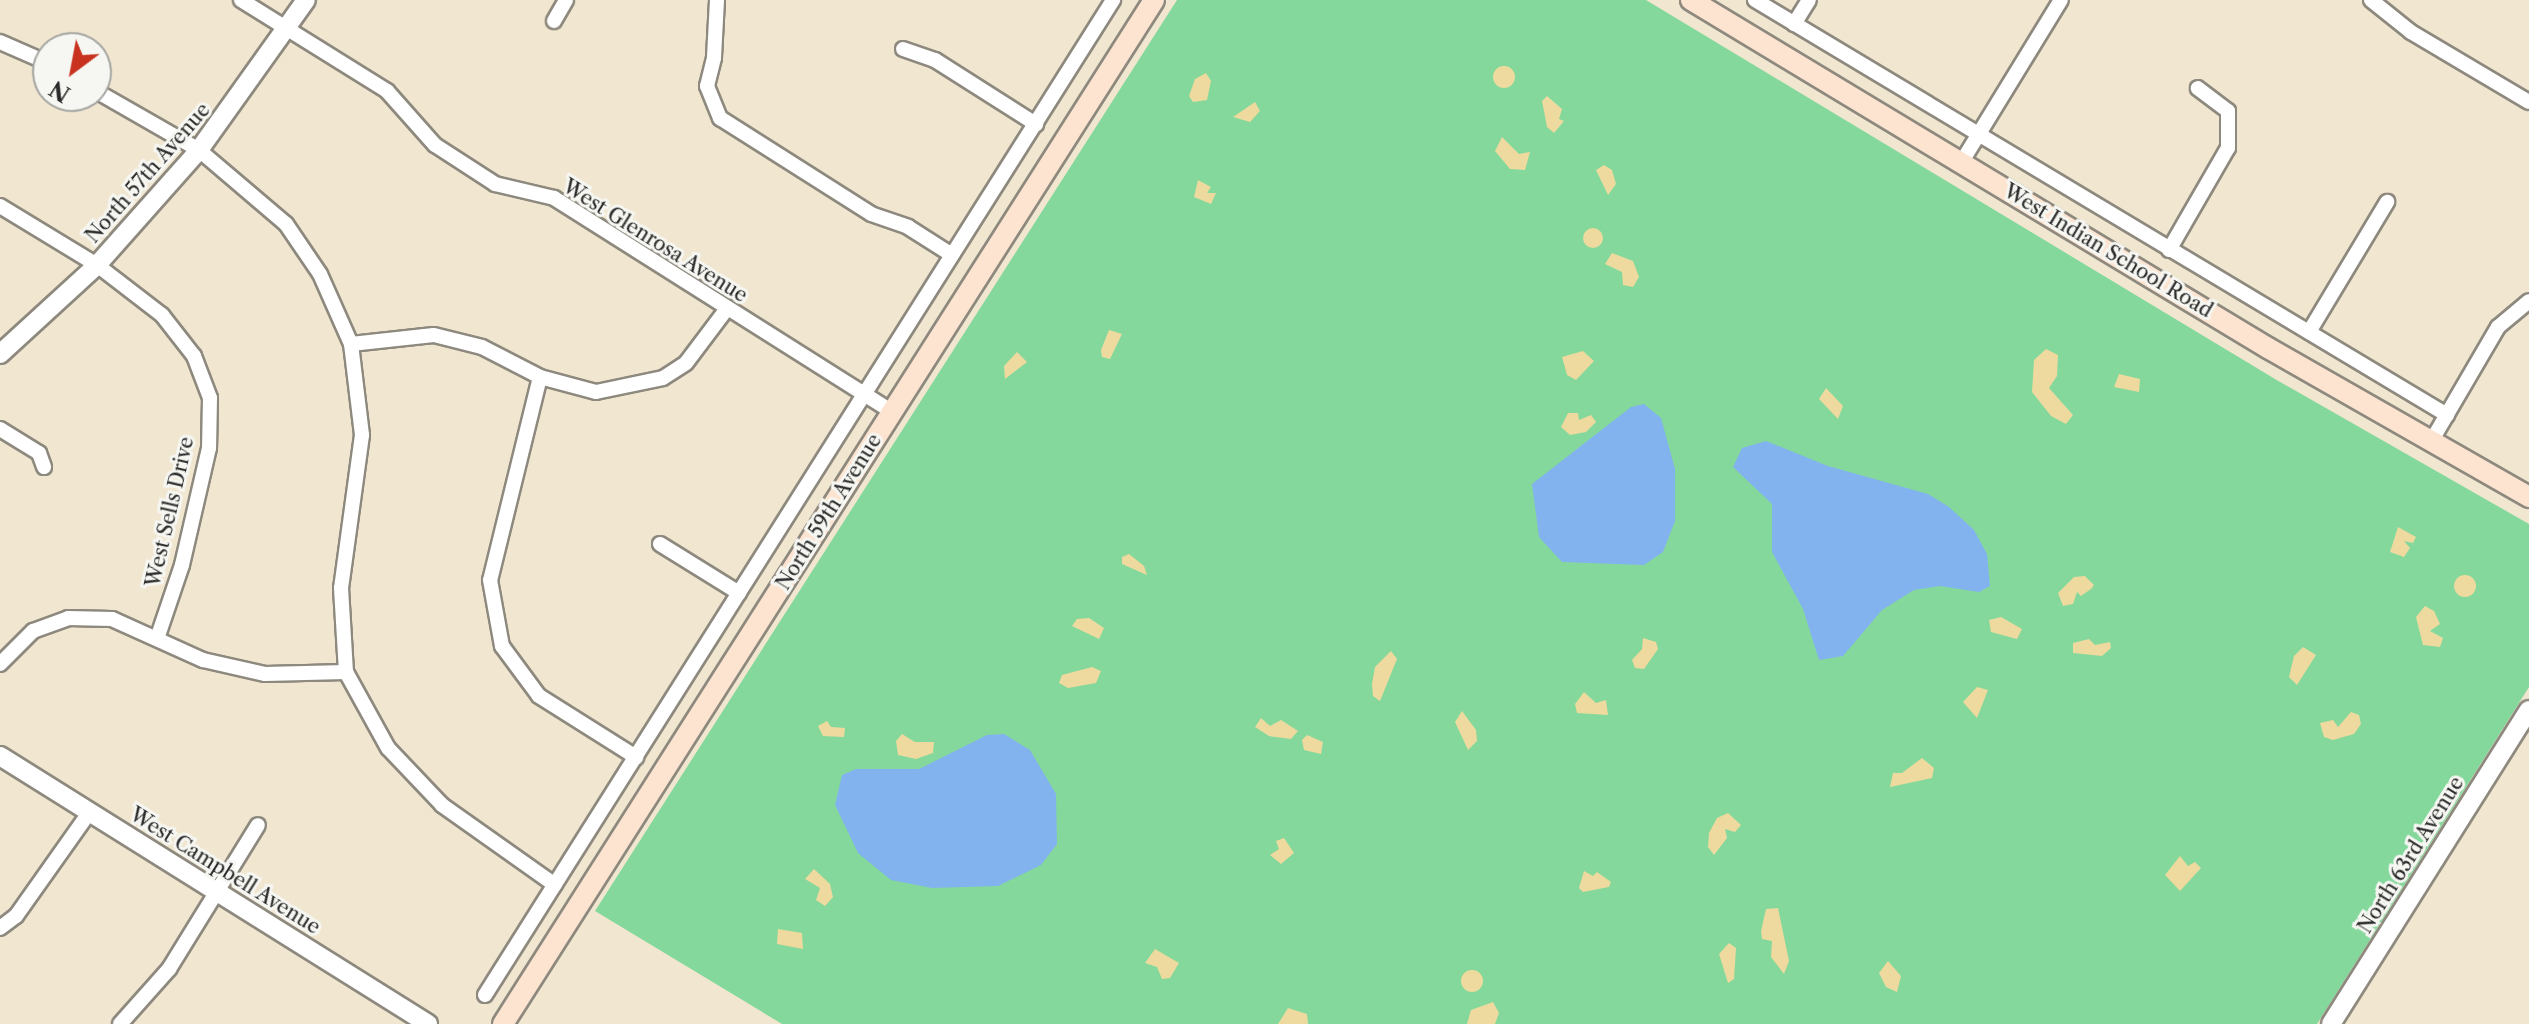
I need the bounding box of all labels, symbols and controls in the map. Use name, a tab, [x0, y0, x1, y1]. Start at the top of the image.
north arrow	[32, 32, 112, 112]
text: N	[45, 75, 75, 108]
street label: North 57th Avenue	[80, 98, 216, 248]
street label: West Glenrosa Avenue	[558, 174, 752, 308]
street label: West Indian School Road	[1999, 179, 2217, 323]
street label: North 59th Avenue	[771, 429, 887, 595]
street label: West Sells Drive	[141, 435, 199, 589]
street label: North 63rd Avenue	[2353, 772, 2469, 938]
street label: West Campbell Avenue	[125, 802, 325, 940]

